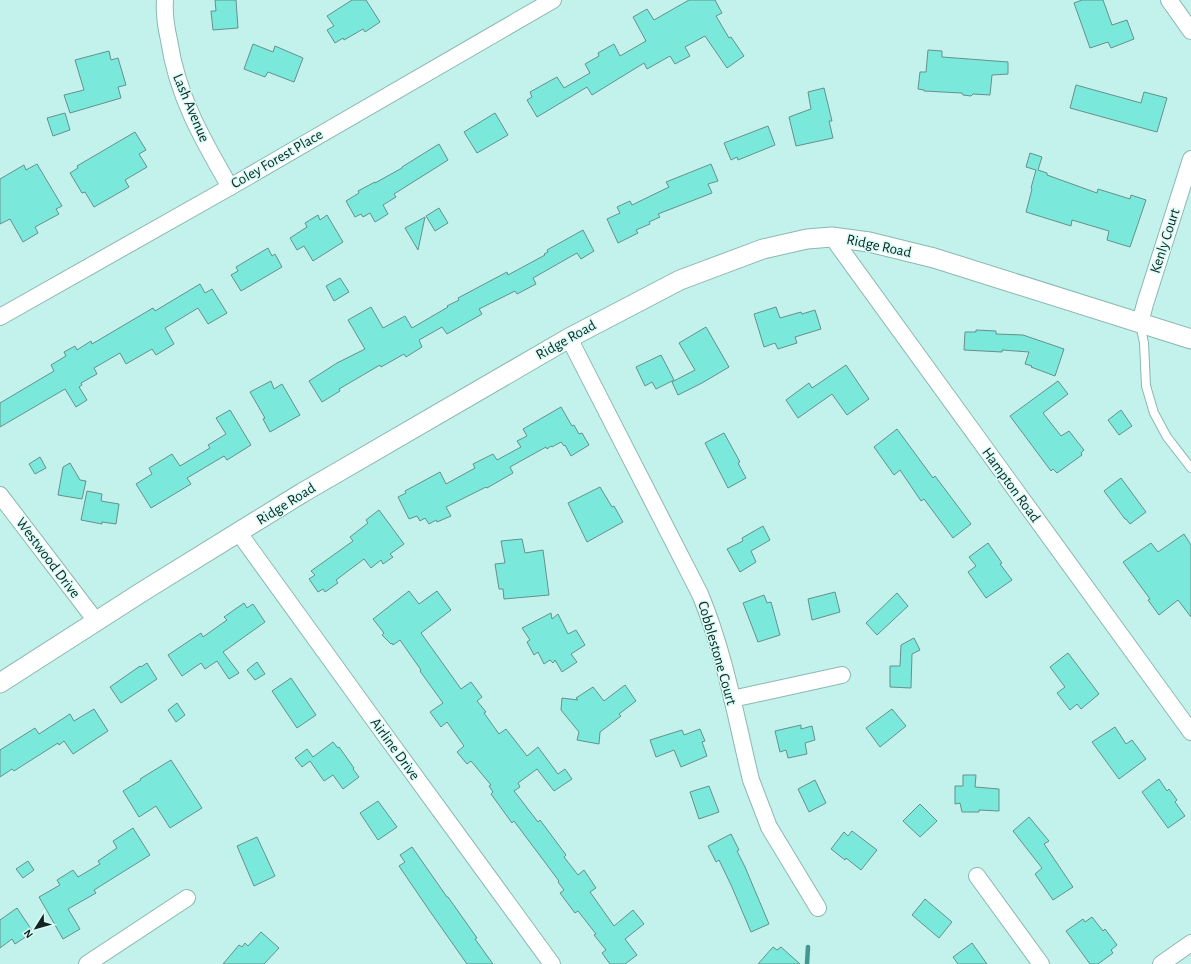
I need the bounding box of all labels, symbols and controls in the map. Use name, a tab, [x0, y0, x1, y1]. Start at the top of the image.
street label: Lash Avenue	[170, 72, 212, 144]
street label: Coley Forest Place	[229, 127, 326, 191]
street label: Kenly Court	[1148, 207, 1183, 275]
street label: Ridge Road	[845, 232, 913, 260]
street label: Ridge Road	[533, 317, 599, 363]
street label: Hampton Road	[979, 445, 1043, 525]
street label: Ridge Road	[254, 480, 318, 528]
street label: Westwood Drive	[13, 515, 83, 601]
street label: Cobblestone Court	[695, 599, 739, 707]
street label: Airline Drive	[368, 715, 423, 783]
north arrow	[16, 908, 56, 948]
text: N	[22, 927, 35, 940]

